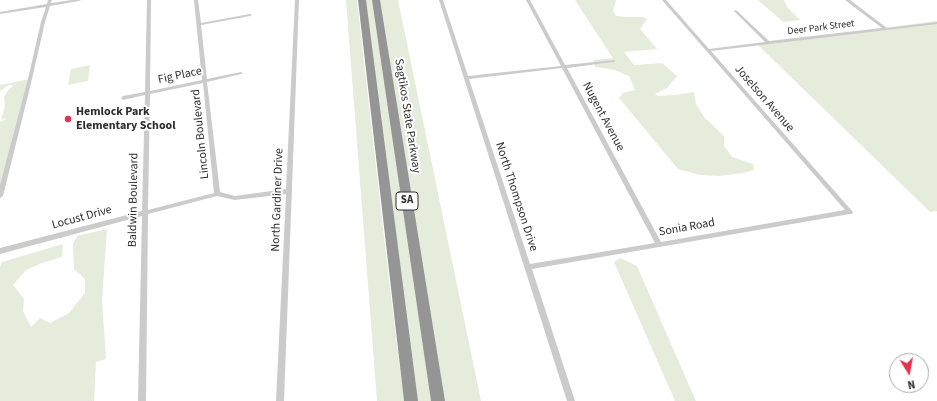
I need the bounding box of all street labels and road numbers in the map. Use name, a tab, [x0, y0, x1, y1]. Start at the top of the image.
street label: Deer Park Street	[787, 18, 855, 38]
street label: Sagtikos State Parkway	[391, 58, 423, 174]
street label: Joselson Avenue	[731, 63, 797, 135]
street label: Fig Place	[157, 64, 203, 88]
street label: Nugent Avenue	[579, 80, 627, 154]
street label: Lincoln Boulevard	[189, 88, 213, 180]
street label: North Thompson Drive	[492, 141, 540, 253]
street label: North Gardiner Drive	[269, 148, 287, 252]
street label: Baldwin Boulevard	[126, 153, 142, 247]
road number: SA	[396, 192, 418, 210]
street label: Locust Drive	[50, 203, 114, 233]
street label: Sonia Road	[658, 216, 716, 240]

